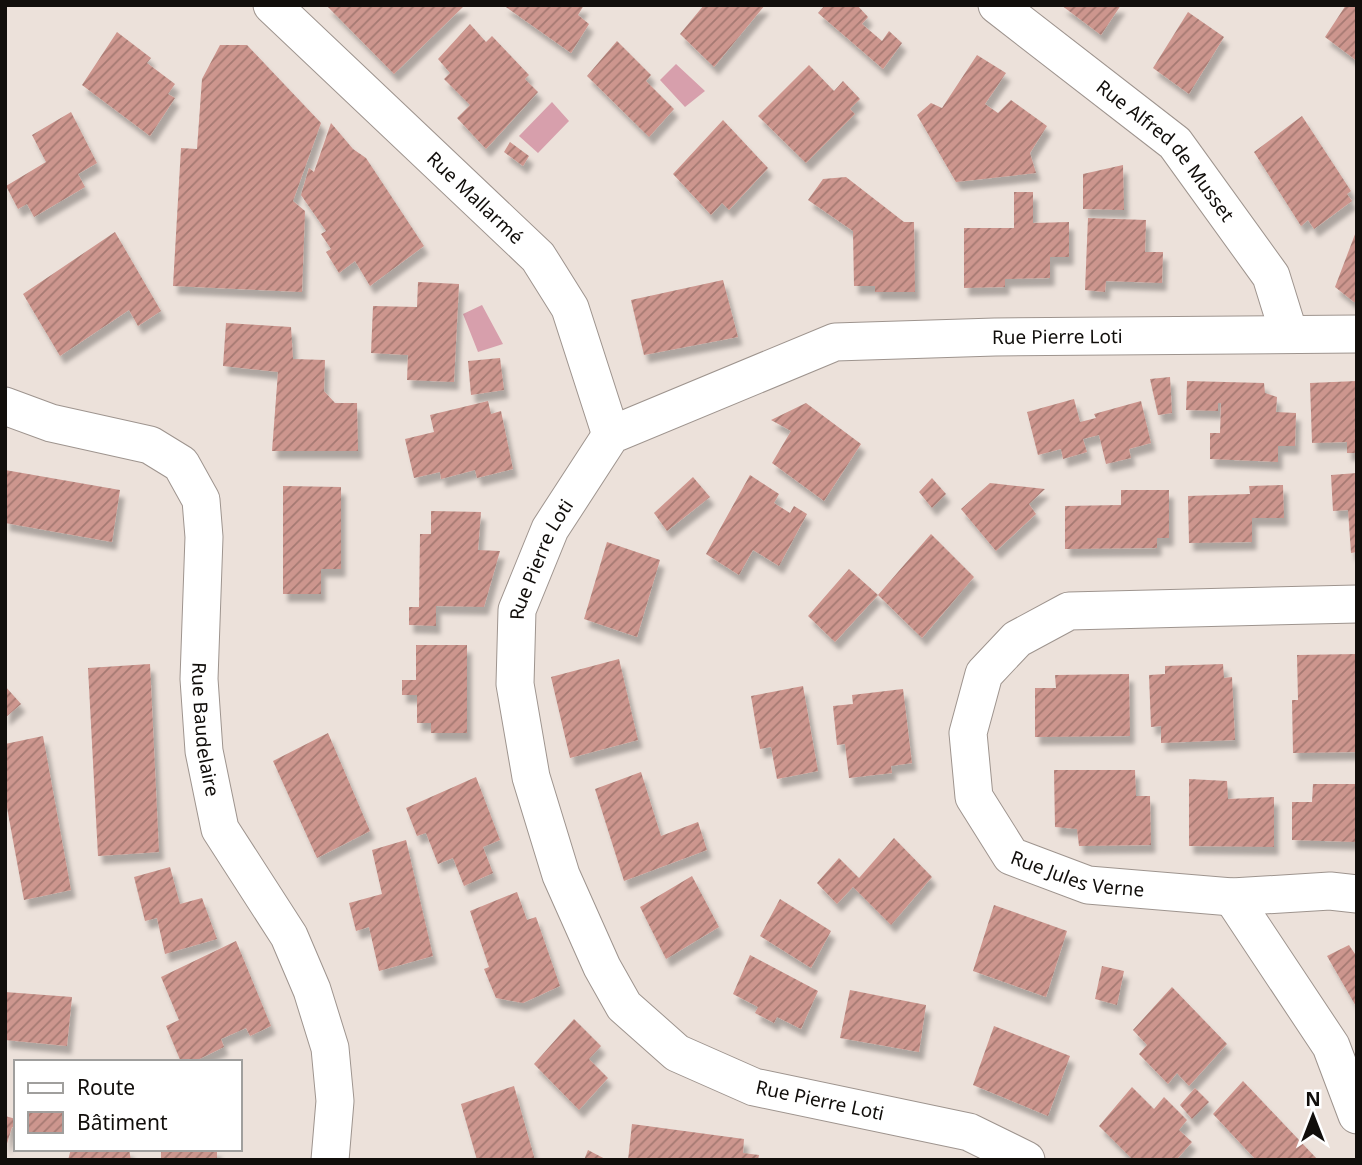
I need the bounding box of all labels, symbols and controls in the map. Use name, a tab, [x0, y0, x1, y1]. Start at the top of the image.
street label: Rue Alfred de Musset	[1091, 74, 1240, 227]
street label: Rue Mallarmé	[421, 145, 529, 250]
street label: Rue Pierre Loti	[992, 323, 1123, 350]
street label: Rue Pierre Loti	[504, 494, 579, 620]
street label: Rue Baudelaire	[186, 662, 226, 799]
street label: Rue Jules Verne	[1007, 844, 1145, 903]
legend	[14, 1060, 242, 1151]
text: Route	[77, 1073, 135, 1101]
street label: Rue Pierre Loti	[753, 1074, 887, 1126]
north arrow	[1278, 1081, 1348, 1151]
text: N	[1305, 1086, 1321, 1112]
text: Bâtiment	[77, 1108, 168, 1136]

